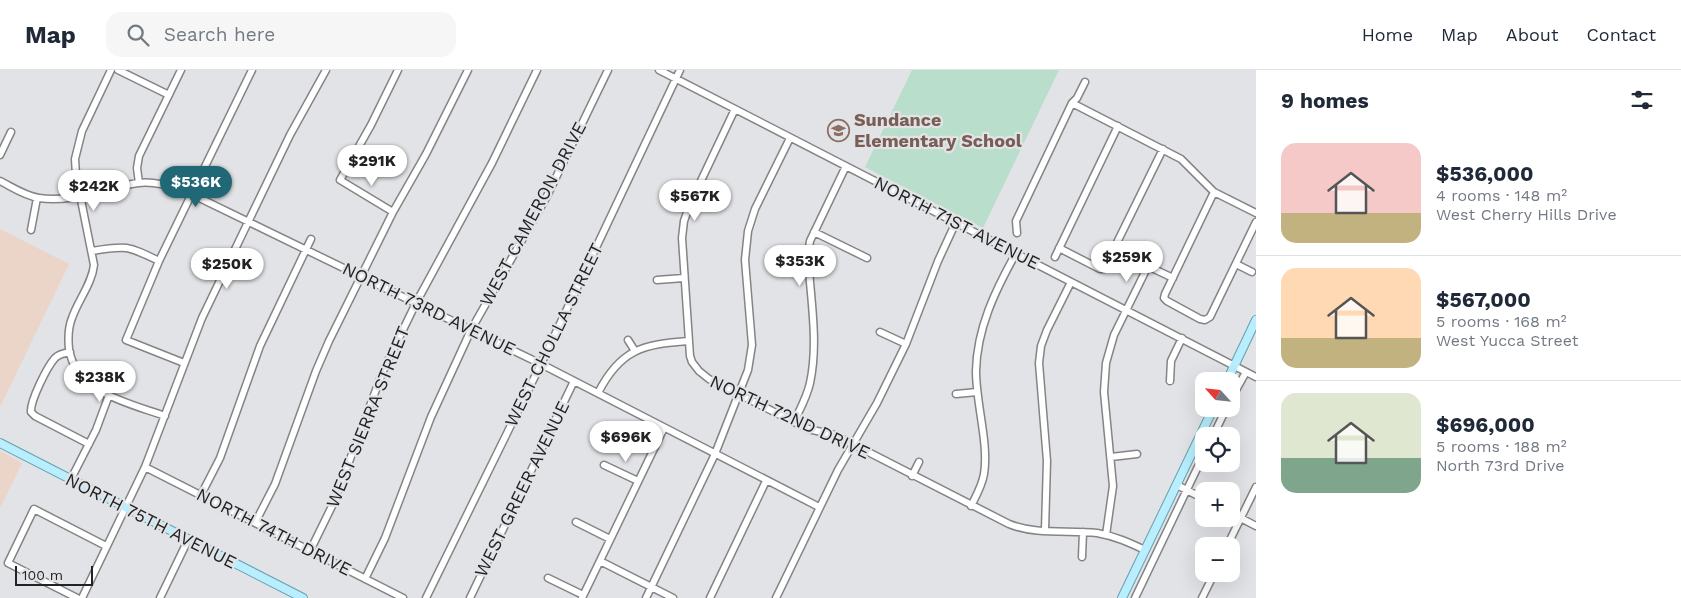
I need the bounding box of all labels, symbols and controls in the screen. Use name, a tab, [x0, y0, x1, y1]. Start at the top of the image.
search box	[106, 12, 456, 57]
text: Map	[25, 21, 76, 49]
icon: search	[124, 21, 152, 49]
text: Search here	[164, 23, 275, 46]
text: Home	[1362, 24, 1413, 45]
text: Map	[1441, 24, 1478, 45]
text: About	[1506, 24, 1558, 45]
text: Contact	[1586, 24, 1656, 45]
icon: filters	[1628, 86, 1656, 114]
text: 9 homes	[1281, 88, 1369, 113]
place label: Sundance Elementary School	[854, 109, 1022, 151]
street label: WEST CAMERON DRIVE	[475, 118, 590, 309]
school or university icon: Sundance Elementary School	[826, 118, 850, 142]
pin: $291K	[337, 144, 407, 187]
text: $291K	[348, 151, 396, 170]
text: $536,000	[1436, 161, 1534, 186]
icon: home	[1321, 163, 1381, 223]
pin: $536K	[161, 166, 231, 208]
pin: $242K	[59, 170, 129, 212]
text: $536K	[171, 172, 221, 191]
street label: NORTH 71ST AVENUE	[871, 172, 1044, 273]
text: $242K	[69, 176, 119, 195]
pin: $567K	[660, 180, 730, 222]
text: $567K	[670, 186, 720, 205]
text: 4 rooms · 148 m²	[1436, 186, 1567, 205]
text: West Cherry Hills Drive	[1436, 205, 1617, 224]
street label: WEST CHOLLA STREET	[500, 239, 607, 430]
pin: $259K	[1092, 240, 1162, 283]
pin: $353K	[765, 244, 835, 287]
text: $259K	[1102, 247, 1152, 266]
pin: $250K	[192, 248, 262, 290]
text: $353K	[775, 251, 825, 270]
text: $250K	[202, 254, 252, 273]
street label: NORTH 73RD AVENUE	[339, 257, 519, 360]
text: $567,000	[1436, 287, 1531, 312]
icon: home	[1321, 288, 1381, 348]
text: 5 rooms · 168 m²	[1436, 312, 1567, 331]
street label: WEST SIERRA STREET	[322, 323, 414, 510]
text: West Yucca Street	[1436, 331, 1578, 350]
pin: $238K	[65, 360, 135, 403]
text: $238K	[75, 367, 125, 386]
street label: NORTH 72ND DRIVE	[707, 370, 874, 463]
north arrow	[1195, 372, 1240, 418]
map controls	[1195, 372, 1240, 582]
street label: WEST GREER AVENUE	[470, 397, 573, 580]
text: $696,000	[1436, 412, 1535, 437]
icon: home	[1321, 413, 1381, 473]
pin: $696K	[591, 420, 661, 463]
text: $696K	[601, 427, 651, 446]
button: locate	[1195, 427, 1240, 472]
text: 5 rooms · 188 m²	[1436, 437, 1567, 456]
text: North 73rd Drive	[1436, 456, 1565, 475]
street label: NORTH 75TH AVENUE	[62, 468, 240, 573]
button: +	[1195, 482, 1240, 527]
street label: NORTH 74TH DRIVE	[193, 483, 355, 580]
button: −	[1195, 537, 1240, 582]
scale bar	[15, 563, 92, 586]
text: 100 m	[22, 567, 63, 583]

